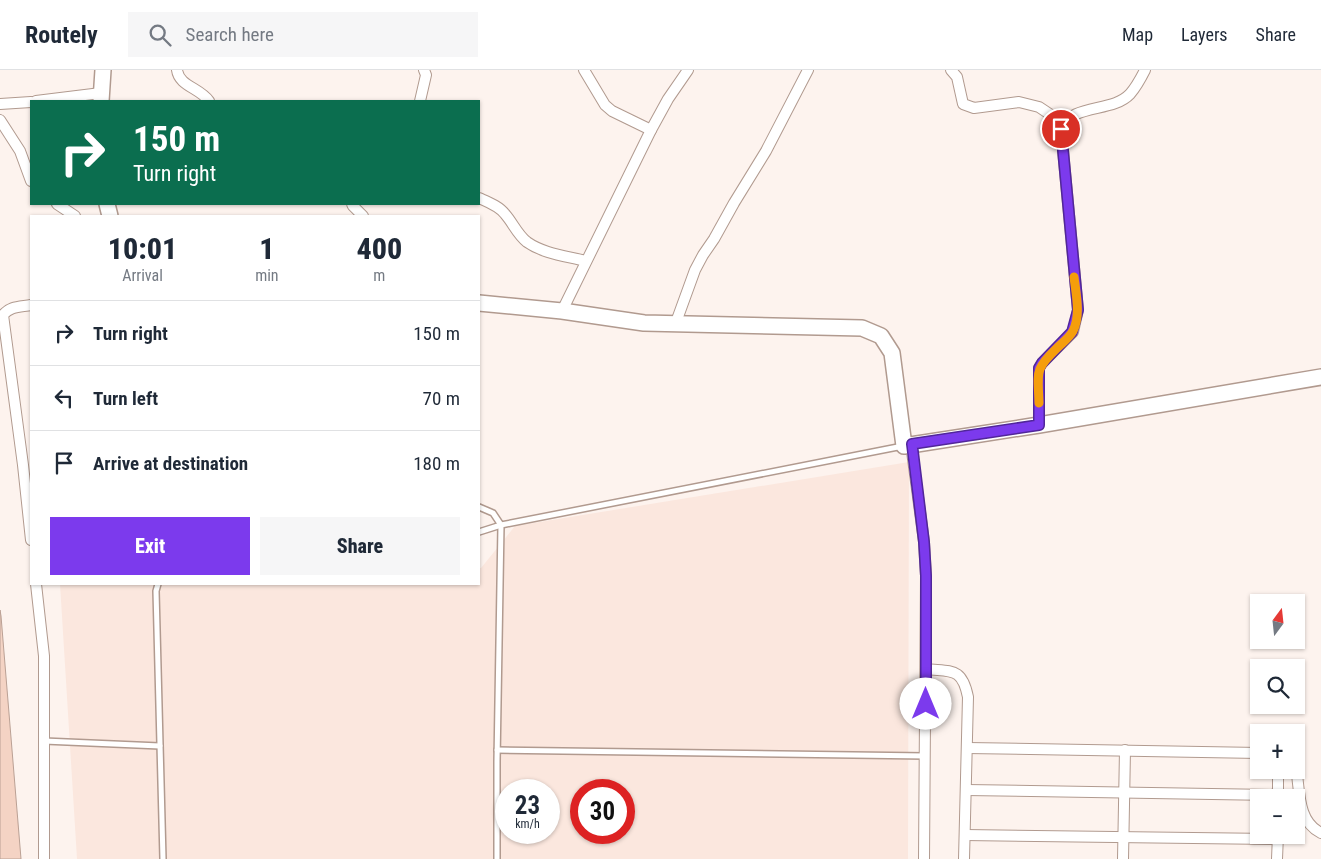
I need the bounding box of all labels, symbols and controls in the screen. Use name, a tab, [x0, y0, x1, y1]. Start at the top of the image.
search box	[128, 12, 478, 57]
text: Routely	[25, 21, 98, 49]
icon: search	[146, 21, 174, 49]
text: Search here	[186, 23, 274, 46]
text: Map	[1122, 24, 1153, 45]
text: Layers	[1181, 24, 1228, 45]
text: Share	[1256, 24, 1296, 45]
pin	[1040, 108, 1082, 150]
icon: arrive	[1047, 115, 1075, 143]
text: 150 m	[133, 119, 220, 160]
icon: right	[50, 120, 115, 185]
text: Turn right	[133, 161, 216, 186]
text: 10:01	[108, 231, 177, 266]
text: 1	[259, 231, 274, 266]
text: 400	[356, 231, 402, 266]
text: Arrival	[122, 266, 163, 285]
text: min	[255, 266, 279, 285]
text: m	[373, 266, 385, 285]
icon: right	[50, 319, 78, 347]
text: Turn right	[93, 322, 168, 345]
text: 150 m	[413, 322, 460, 345]
icon: left	[50, 384, 78, 412]
text: Turn left	[93, 387, 158, 410]
text: 70 m	[423, 387, 460, 410]
icon: arrive	[50, 449, 78, 477]
text: Arrive at destination	[93, 452, 248, 475]
text: 180 m	[413, 452, 460, 475]
button: Exit	[50, 517, 250, 575]
button: Share	[260, 517, 460, 575]
north arrow	[1250, 594, 1305, 649]
map controls	[1250, 594, 1305, 844]
button: search	[1250, 659, 1305, 714]
position arrow	[899, 677, 951, 729]
button: +	[1250, 724, 1305, 779]
speed limit sign: 30	[570, 779, 635, 844]
button: −	[1250, 789, 1305, 844]
text: 23	[515, 791, 540, 820]
text: km/h	[515, 817, 540, 831]

